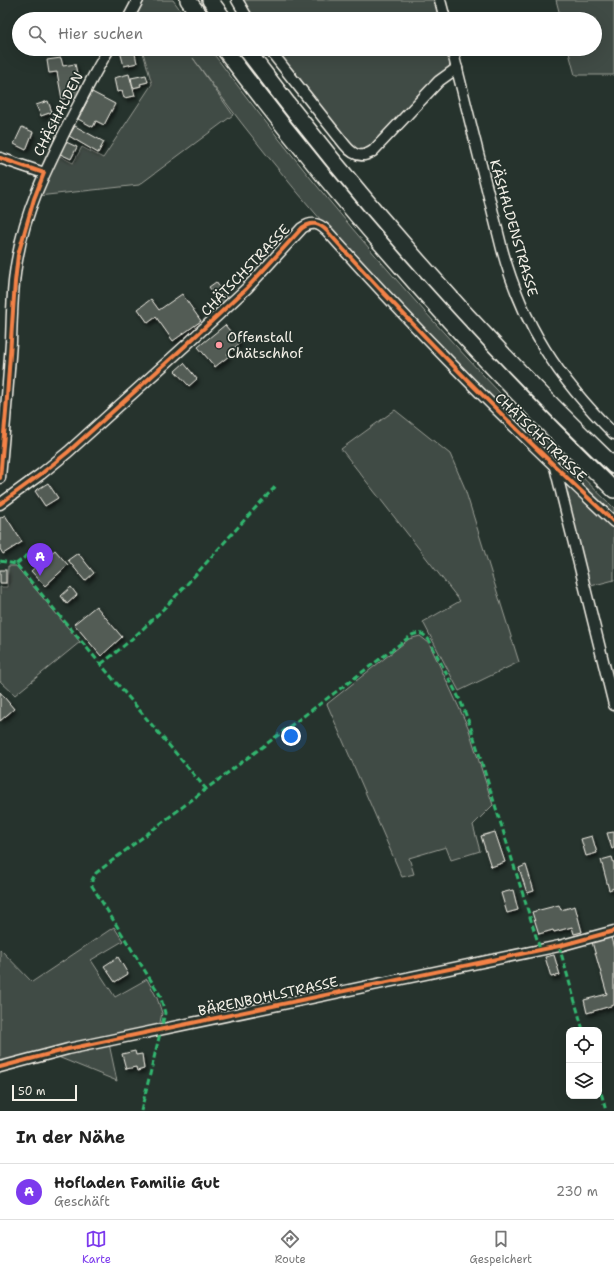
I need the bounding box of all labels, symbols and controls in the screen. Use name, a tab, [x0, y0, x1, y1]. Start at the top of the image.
search box	[12, 12, 602, 56]
icon: search	[26, 23, 48, 45]
text: Hier suchen	[58, 24, 143, 44]
street label: CHÄSHALDEN	[29, 69, 87, 159]
street label: KÄSHALDENSTRASSE	[486, 157, 542, 299]
street label: CHÄTSCHSTRASSE	[197, 220, 294, 320]
place label: Offenstall Chätschhof	[227, 328, 304, 362]
marker: Offenstall Chätschhof	[214, 340, 224, 350]
street label: CHÄTSCHSTRASSE	[491, 389, 591, 486]
pin: A	[27, 543, 53, 576]
your location	[281, 726, 301, 746]
street label: BÄRENBOHLSTRASSE	[196, 972, 340, 1020]
map controls	[566, 1027, 602, 1099]
button: locate	[566, 1027, 602, 1063]
button: layers	[566, 1063, 602, 1099]
scale bar	[12, 1083, 77, 1102]
text: 50 m	[18, 1084, 46, 1099]
text: In der Nähe	[16, 1126, 125, 1148]
text: Hofladen Familie Gut	[54, 1173, 220, 1193]
text: A	[24, 1183, 34, 1200]
text: 230 m	[556, 1183, 598, 1200]
text: Geschäft	[54, 1193, 110, 1210]
tab: Karte	[82, 1228, 111, 1267]
tab: Route	[275, 1228, 306, 1267]
tab: Gespeichert	[470, 1228, 532, 1267]

